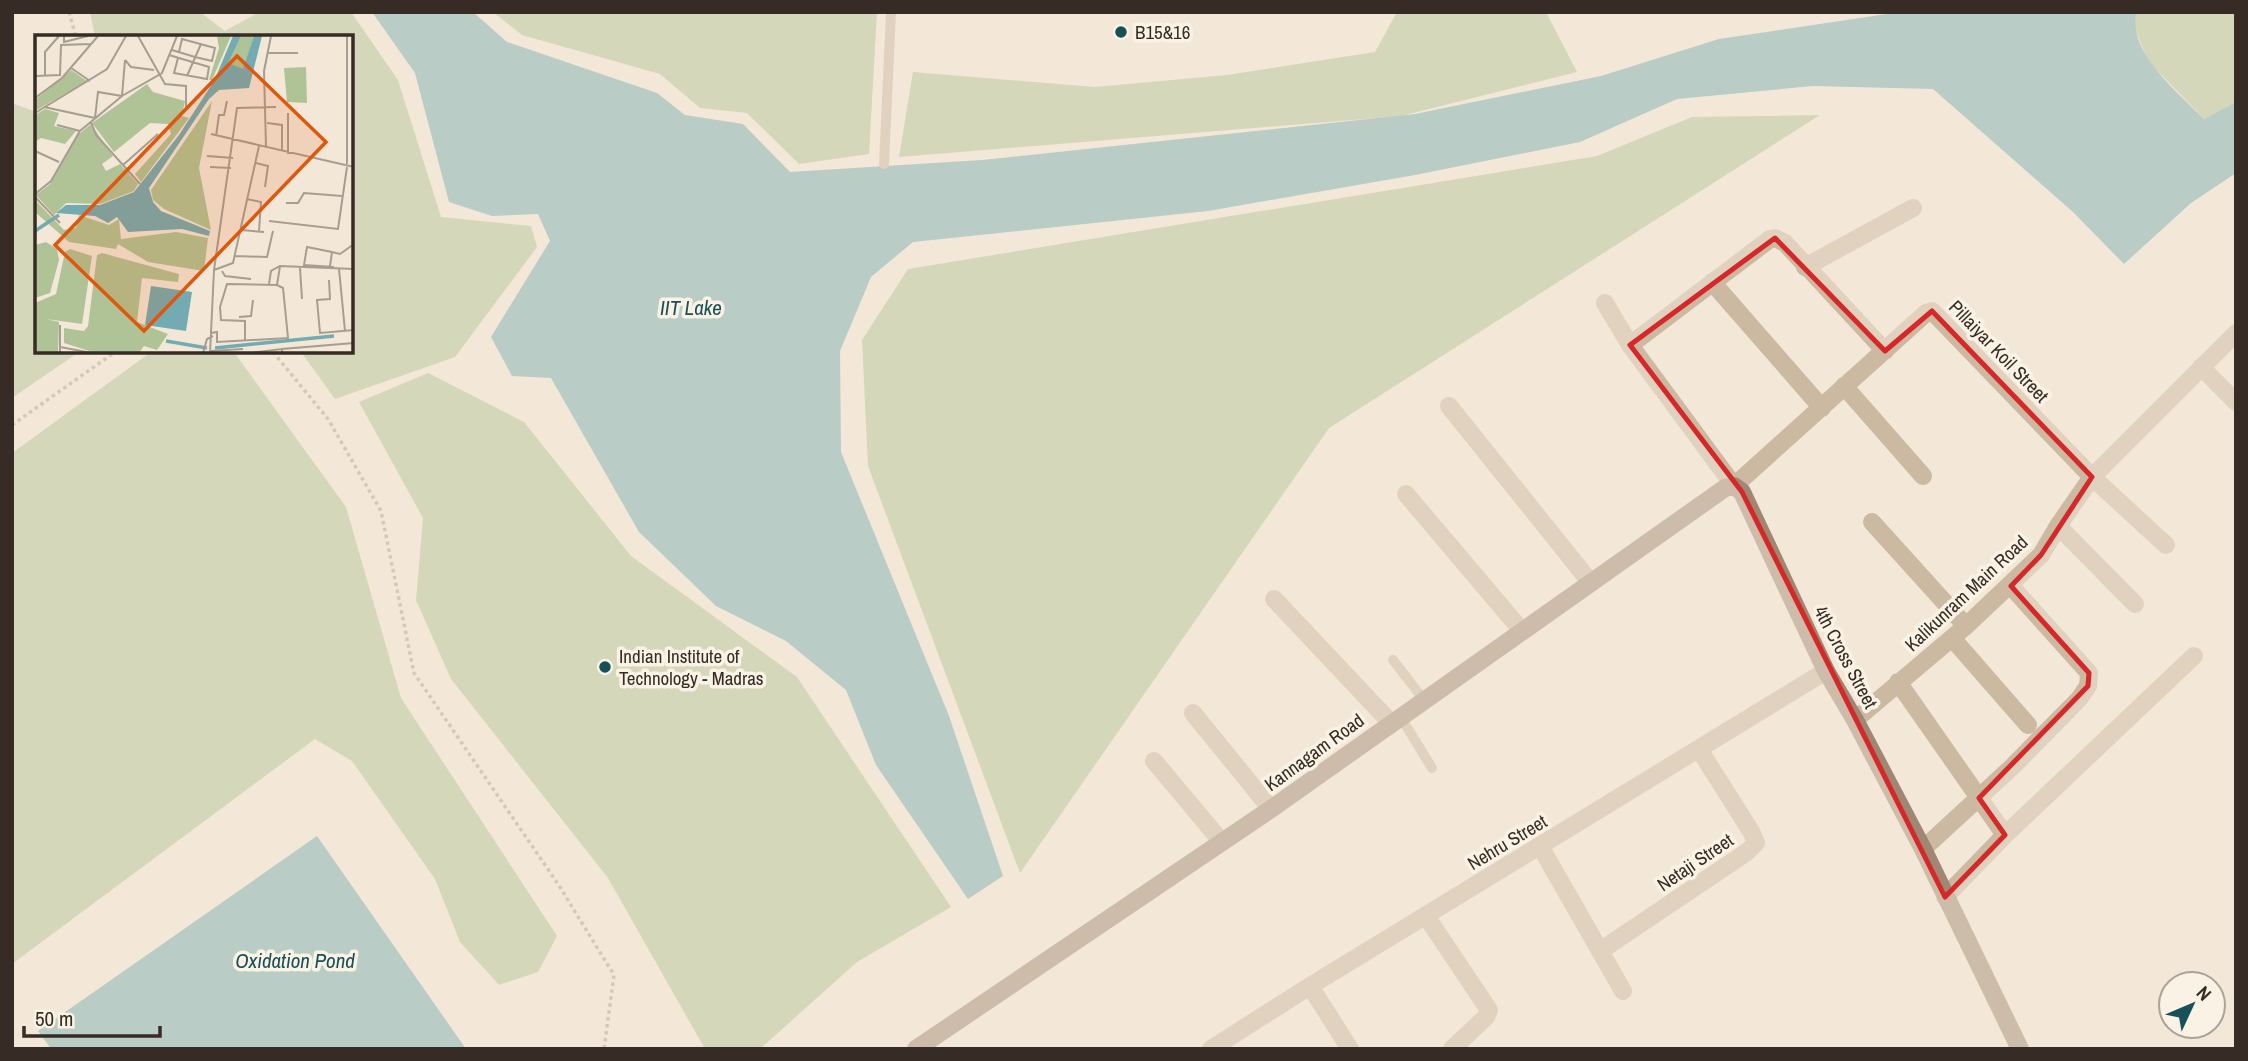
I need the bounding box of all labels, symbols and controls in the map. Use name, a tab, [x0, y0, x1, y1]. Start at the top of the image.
place label: B15&16	[1135, 19, 1190, 45]
marker: B15&16	[1113, 24, 1129, 40]
inset map	[35, 35, 354, 354]
water label: IIT Lake	[660, 293, 722, 322]
street label: Pillaiyar Koil Street	[1943, 294, 2055, 408]
street label: Kalikunram Main Road	[1899, 529, 2033, 657]
street label: 4th Cross Street	[1808, 601, 1884, 713]
place label: Indian Institute of Technology - Madras	[619, 643, 764, 691]
marker: Indian Institute of Technology - Madras	[597, 659, 613, 675]
street label: Kannagam Road	[1259, 707, 1369, 797]
street label: Nehru Street	[1462, 808, 1552, 876]
street label: Netaji Street	[1652, 827, 1739, 897]
water label: Oxidation Pond	[235, 946, 355, 975]
north arrow	[2157, 970, 2227, 1040]
text: N	[2191, 980, 2217, 1006]
scale bar	[24, 995, 161, 1038]
text: 50 m	[35, 1004, 73, 1033]

